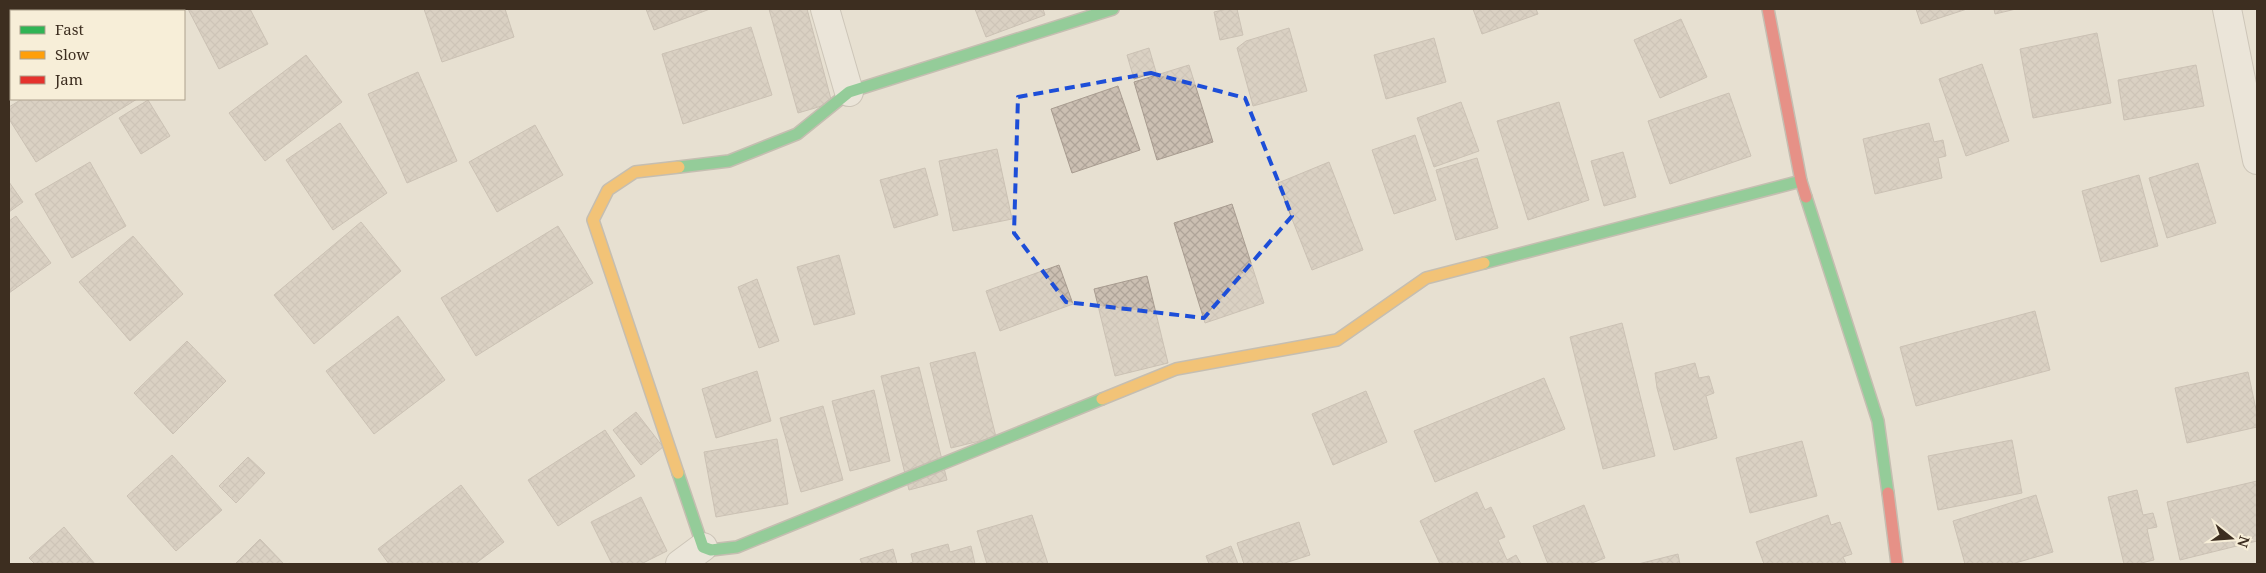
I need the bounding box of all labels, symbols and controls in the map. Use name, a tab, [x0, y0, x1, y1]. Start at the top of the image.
legend	[10, 10, 185, 100]
text: Fast	[55, 19, 84, 39]
text: Slow	[55, 44, 89, 64]
text: Jam	[54, 69, 83, 89]
north arrow	[2206, 513, 2256, 563]
text: N	[2233, 534, 2255, 550]

